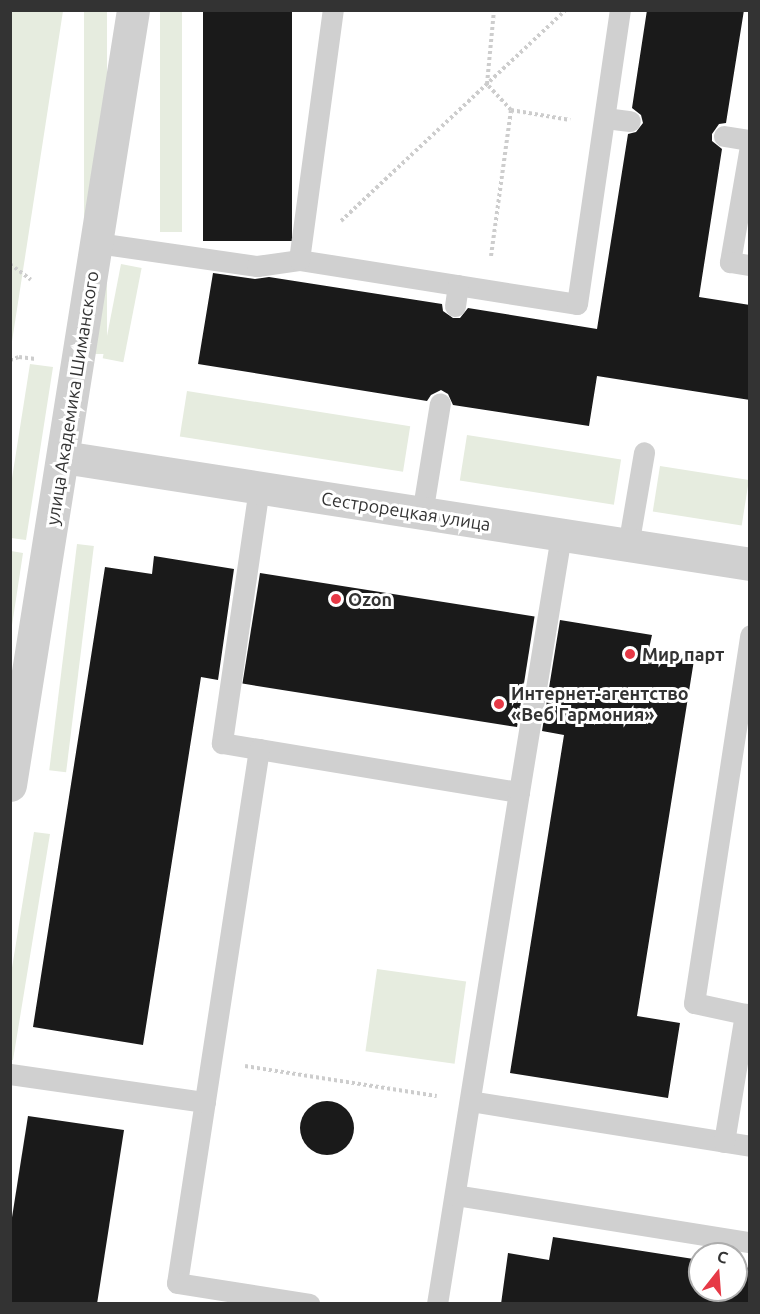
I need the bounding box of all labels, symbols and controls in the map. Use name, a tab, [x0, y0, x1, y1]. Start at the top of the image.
street label: улица Академика Шиманского	[41, 269, 103, 527]
street label: Сестрорецкая улица	[320, 487, 492, 535]
place label: Ozon	[348, 588, 392, 610]
marker: Ozon	[329, 592, 343, 606]
place label: Мир парт	[642, 643, 724, 665]
marker: Мир парт	[623, 647, 637, 661]
place label: Интернет-агентство «Веб Гармония»	[511, 683, 689, 726]
marker: Интернет-агентство «Веб Гармония»	[492, 697, 506, 711]
north arrow	[688, 1242, 748, 1302]
text: С	[715, 1247, 730, 1267]

